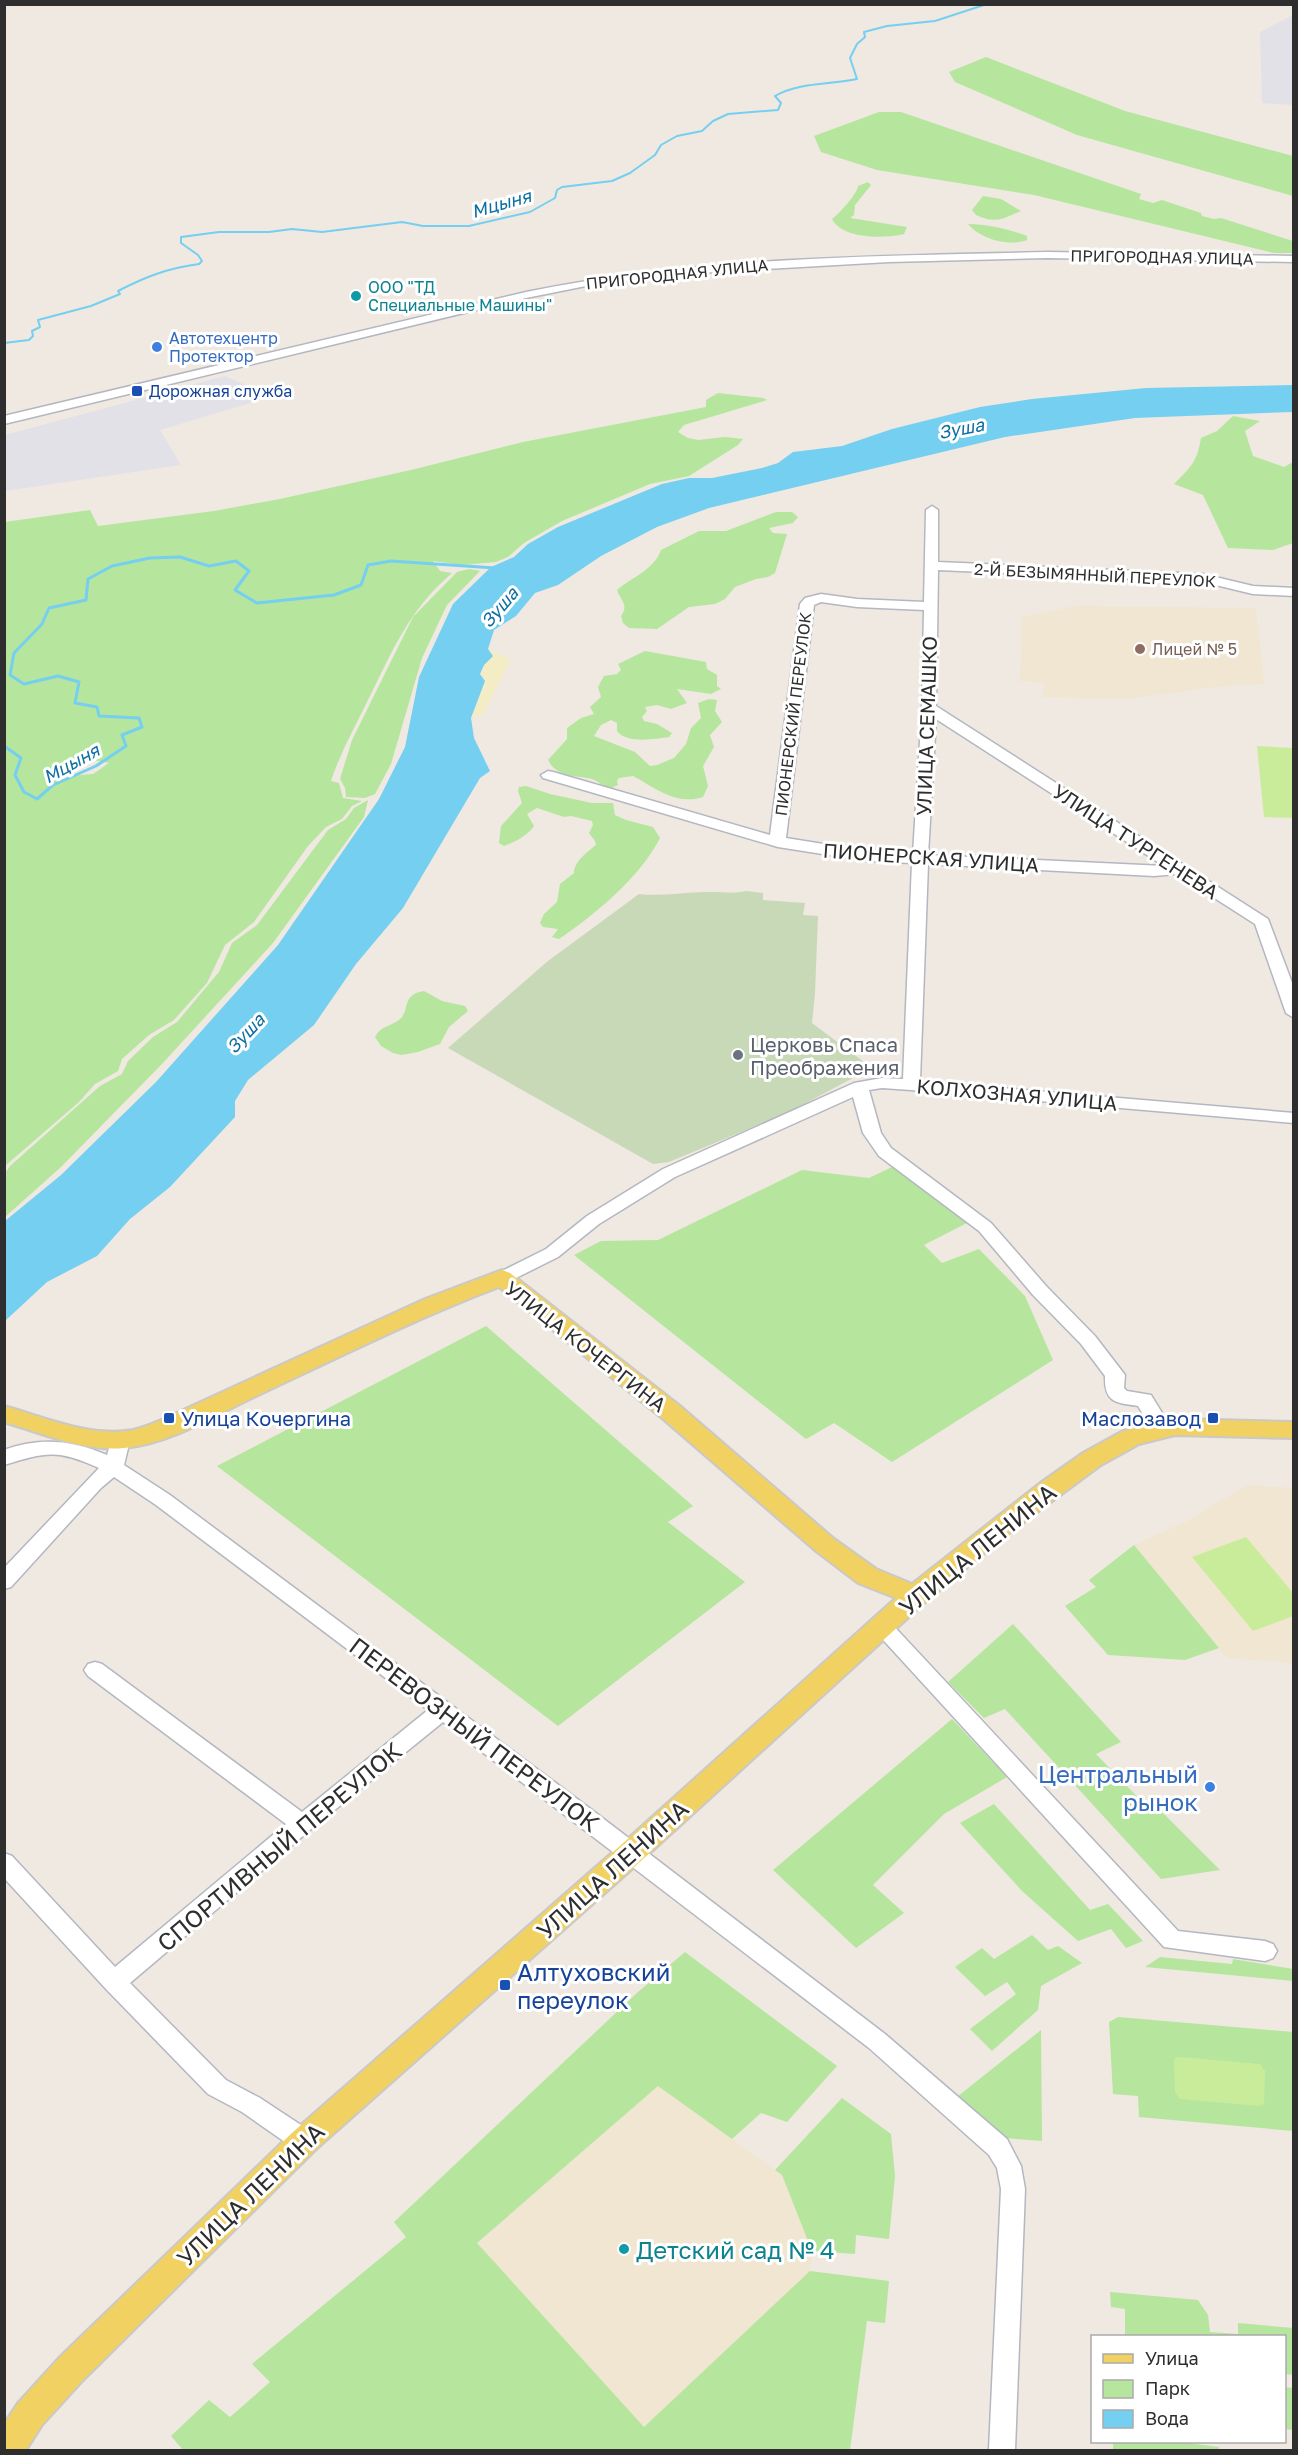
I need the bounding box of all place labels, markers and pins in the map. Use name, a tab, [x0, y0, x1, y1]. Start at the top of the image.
place label: ООО "ТД Специальные Машины"	[368, 277, 552, 315]
marker: ООО "ТД Специальные Машины"	[349, 289, 363, 303]
place label: Автотехцентр Протектор	[169, 328, 278, 366]
marker: Автотехцентр Протектор	[150, 340, 164, 354]
place label: Дорожная служба	[149, 381, 292, 401]
marker: Дорожная служба	[130, 384, 144, 398]
place label: Лицей № 5	[1152, 639, 1237, 659]
marker: Лицей № 5	[1133, 642, 1147, 656]
place label: Церковь Спаса Преображения	[750, 1032, 899, 1079]
marker: Церковь Спаса Преображения	[731, 1048, 745, 1062]
place label: Улица Кочергина	[181, 1406, 351, 1430]
place label: Маслозавод	[1081, 1406, 1201, 1430]
marker: Улица Кочергина	[162, 1411, 176, 1425]
marker: Маслозавод	[1206, 1411, 1220, 1425]
place label: Центральный рынок	[1038, 1759, 1198, 1816]
marker: Центральный рынок	[1203, 1780, 1217, 1794]
place label: Алтуховский переулок	[517, 1957, 670, 2014]
marker: Алтуховский переулок	[498, 1978, 512, 1992]
place label: Детский сад № 4	[636, 2235, 835, 2264]
marker: Детский сад № 4	[617, 2242, 631, 2256]

